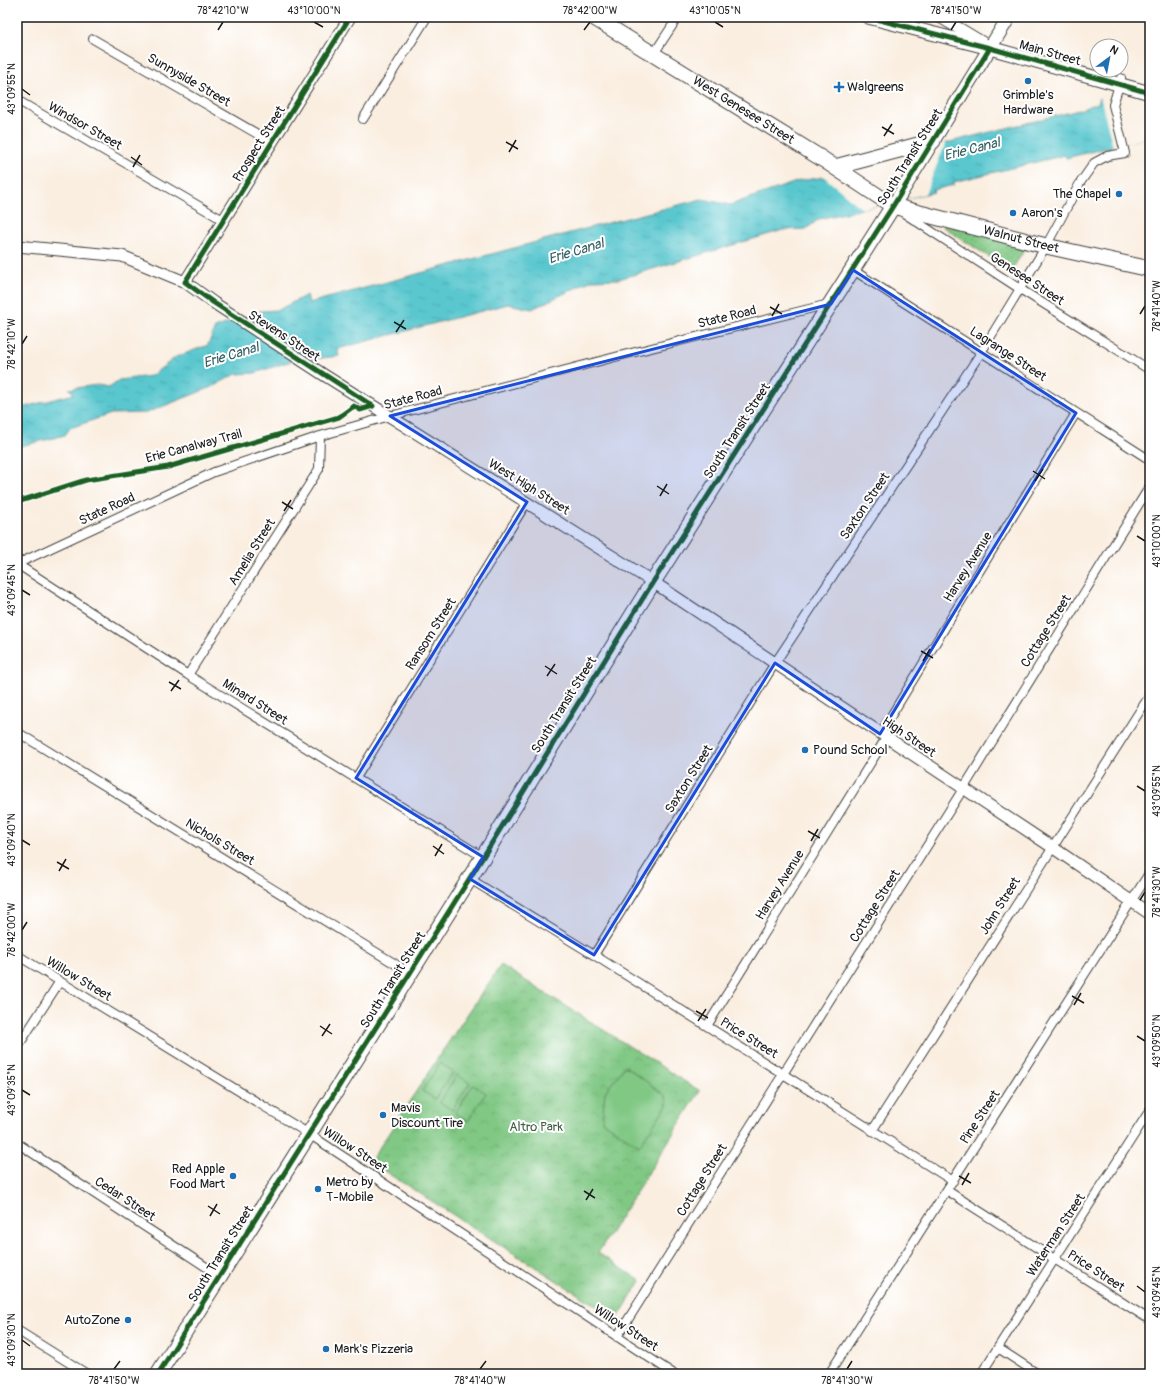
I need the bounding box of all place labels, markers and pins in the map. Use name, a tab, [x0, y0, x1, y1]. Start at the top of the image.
marker: Grimble's Hardware	[1023, 76, 1033, 86]
place label: Walgreens	[847, 79, 904, 95]
marker: Walgreens	[834, 82, 844, 92]
place label: Grimble's Hardware	[1002, 87, 1054, 118]
place label: The Chapel	[1053, 186, 1111, 202]
marker: The Chapel	[1114, 189, 1124, 199]
place label: Aaron's	[1021, 205, 1063, 221]
marker: Aaron's	[1008, 208, 1018, 218]
place label: Pound School	[813, 742, 888, 758]
marker: Pound School	[800, 745, 810, 755]
place label: Mavis Discount Tire	[391, 1100, 464, 1131]
marker: Mavis Discount Tire	[378, 1110, 388, 1120]
place label: Red Apple Food Mart	[169, 1161, 226, 1192]
marker: Red Apple Food Mart	[228, 1171, 238, 1181]
place label: Metro by T-Mobile	[326, 1174, 374, 1205]
marker: Metro by T-Mobile	[313, 1184, 323, 1194]
place label: AutoZone	[64, 1312, 121, 1328]
marker: AutoZone	[123, 1315, 133, 1325]
place label: Mark's Pizzeria	[334, 1341, 413, 1357]
marker: Mark's Pizzeria	[321, 1344, 331, 1354]

